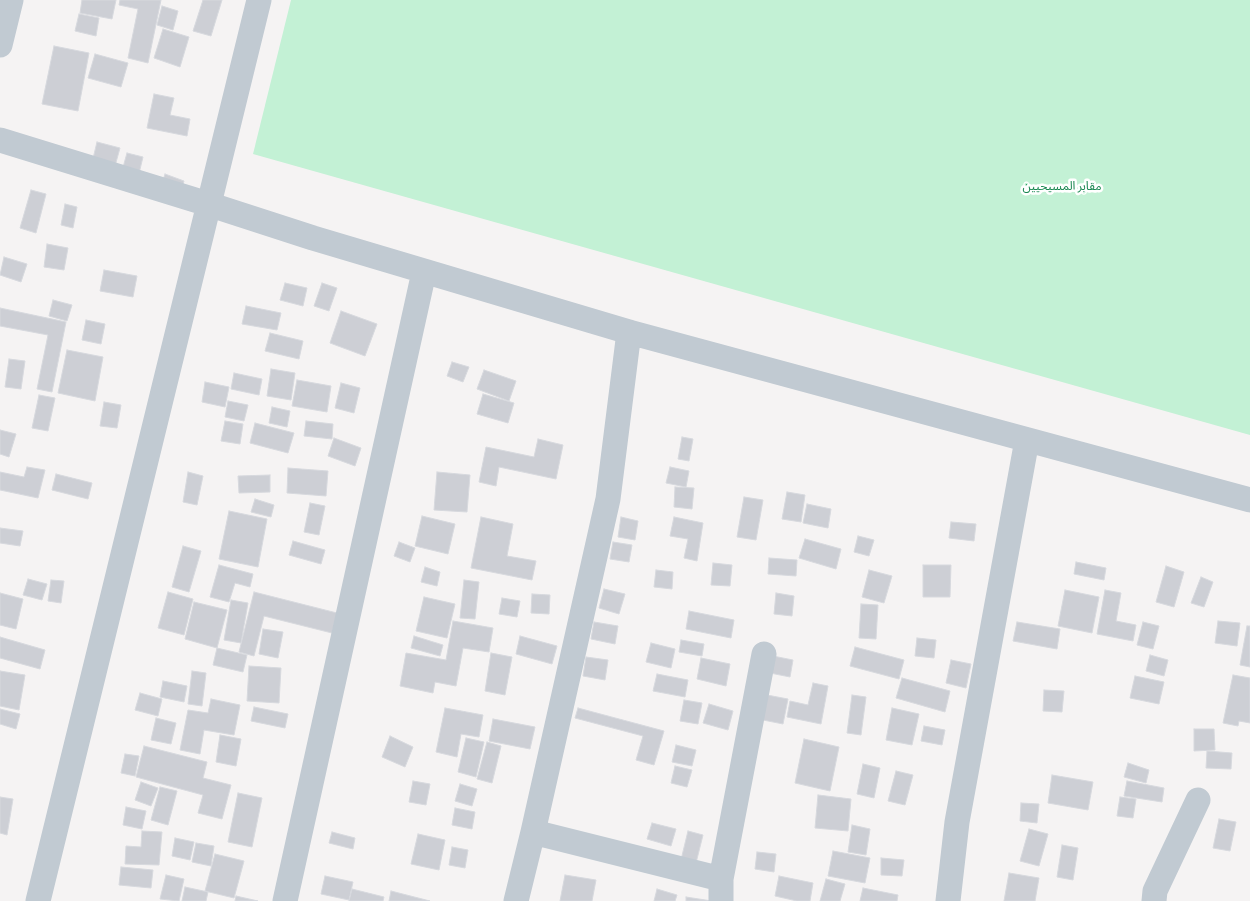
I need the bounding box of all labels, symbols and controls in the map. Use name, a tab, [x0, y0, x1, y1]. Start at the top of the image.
park label: مقابر المسيحيين	[1022, 180, 1102, 194]

